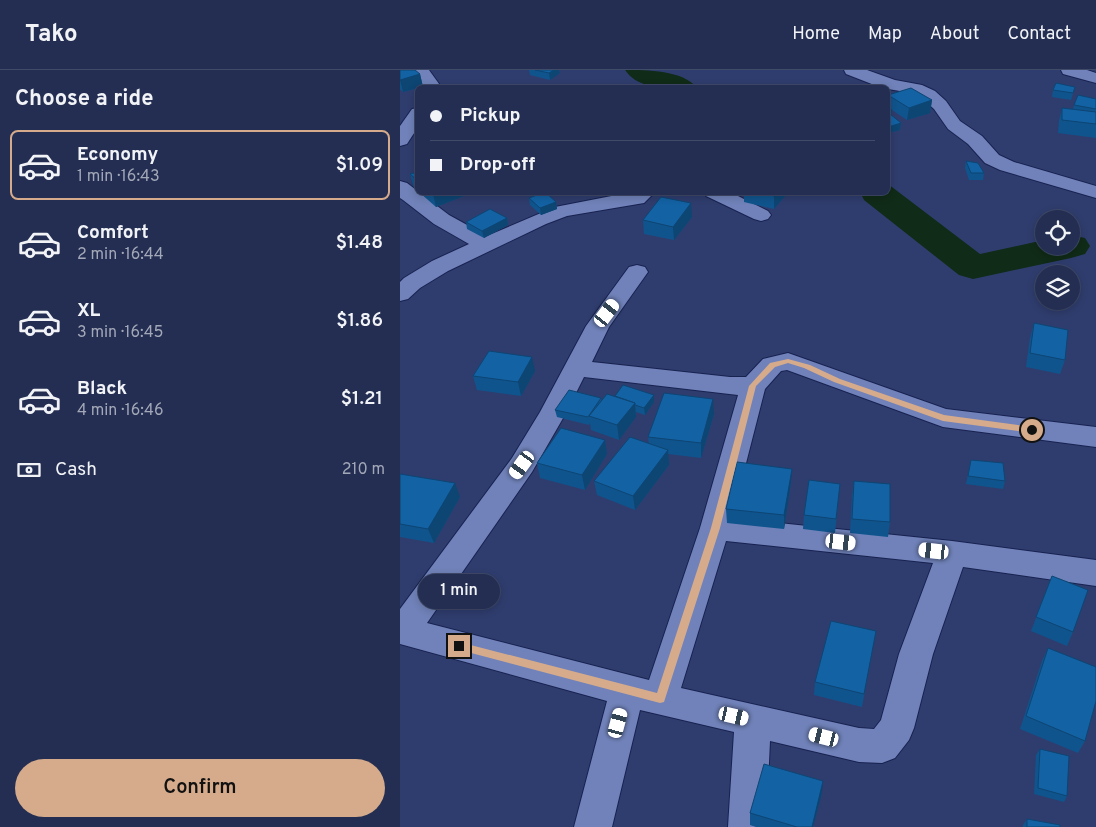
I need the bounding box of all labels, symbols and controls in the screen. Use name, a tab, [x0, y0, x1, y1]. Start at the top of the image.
text: Tako	[25, 20, 78, 50]
text: Home	[792, 23, 840, 46]
text: Map	[868, 23, 902, 46]
text: About	[930, 23, 979, 46]
text: Contact	[1007, 23, 1071, 46]
text: Choose a ride	[15, 86, 153, 113]
text: Pickup	[460, 104, 520, 128]
icon: car	[17, 143, 62, 188]
text: Economy	[77, 143, 158, 167]
text: $1.09	[336, 153, 383, 177]
text: Drop-off	[460, 153, 535, 177]
text: 1 min · 16:43	[77, 167, 160, 187]
map controls	[1035, 210, 1080, 310]
button: locate	[1035, 210, 1080, 255]
icon: car	[17, 221, 62, 266]
text: Comfort	[77, 221, 149, 245]
text: $1.48	[336, 231, 383, 255]
text: 2 min · 16:44	[77, 245, 164, 265]
button: layers	[1035, 265, 1080, 310]
car	[591, 297, 622, 329]
icon: car	[17, 299, 62, 344]
text: XL	[77, 299, 100, 323]
text: $1.86	[336, 309, 383, 333]
text: 3 min · 16:45	[77, 323, 164, 343]
icon: car	[17, 377, 62, 422]
text: Black	[77, 377, 127, 401]
text: $1.21	[341, 387, 383, 411]
text: 4 min · 16:46	[77, 401, 163, 421]
route start	[1021, 419, 1043, 441]
car	[507, 448, 536, 482]
icon: cash	[15, 456, 43, 484]
text: Cash	[55, 458, 97, 482]
text: 210 m	[342, 460, 385, 480]
car	[825, 533, 856, 551]
car	[918, 542, 949, 560]
callout: 1 min	[418, 574, 500, 608]
text: 1 min	[440, 581, 478, 601]
route end	[448, 635, 470, 657]
car	[717, 705, 750, 727]
car	[606, 707, 629, 739]
car	[807, 726, 840, 748]
button: Confirm	[15, 759, 385, 817]

